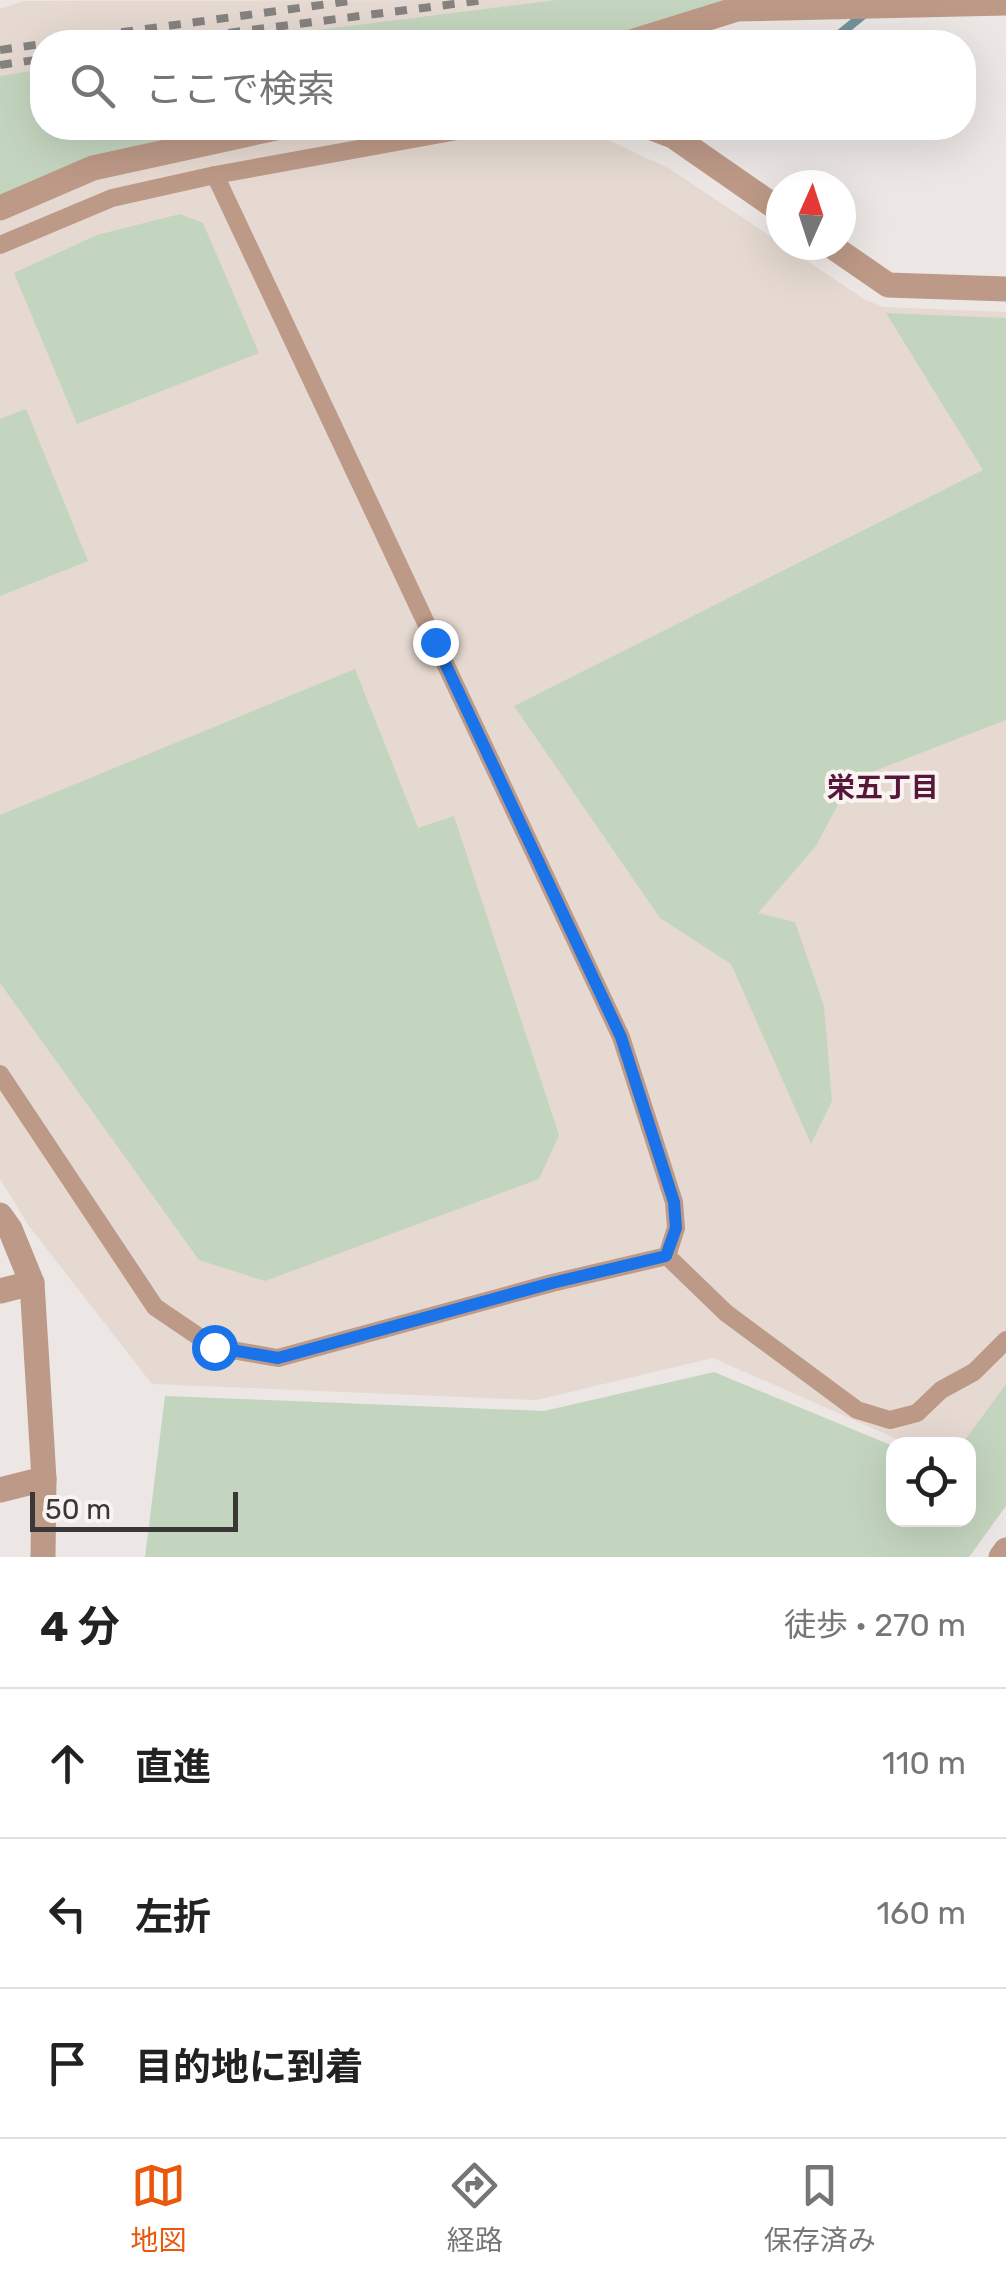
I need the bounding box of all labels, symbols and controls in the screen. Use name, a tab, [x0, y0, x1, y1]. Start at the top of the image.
search box	[30, 30, 976, 140]
icon: search	[65, 58, 120, 113]
text: ここで検索	[145, 66, 335, 112]
north arrow	[766, 170, 856, 260]
route end	[413, 620, 459, 666]
district label: 栄五丁目	[827, 771, 939, 804]
route start	[192, 1325, 238, 1371]
map controls	[886, 1437, 976, 1527]
button: locate	[886, 1437, 976, 1527]
scale bar	[30, 1487, 238, 1532]
text: 50 m	[45, 1493, 111, 1526]
text: 4 分	[40, 1602, 120, 1652]
text: 徒歩 · 270 m	[784, 1606, 966, 1644]
icon: ahead	[40, 1736, 95, 1791]
text: 直進	[135, 1744, 211, 1790]
text: 110 m	[882, 1744, 966, 1782]
icon: left	[40, 1886, 95, 1941]
text: 左折	[135, 1894, 211, 1940]
text: 160 m	[876, 1894, 966, 1932]
icon: arrive	[40, 2036, 95, 2091]
text: 目的地に到着	[135, 2044, 363, 2090]
tab: 地図	[130, 2158, 186, 2258]
tab: 経路	[447, 2158, 503, 2258]
tab: 保存済み	[764, 2158, 876, 2258]

